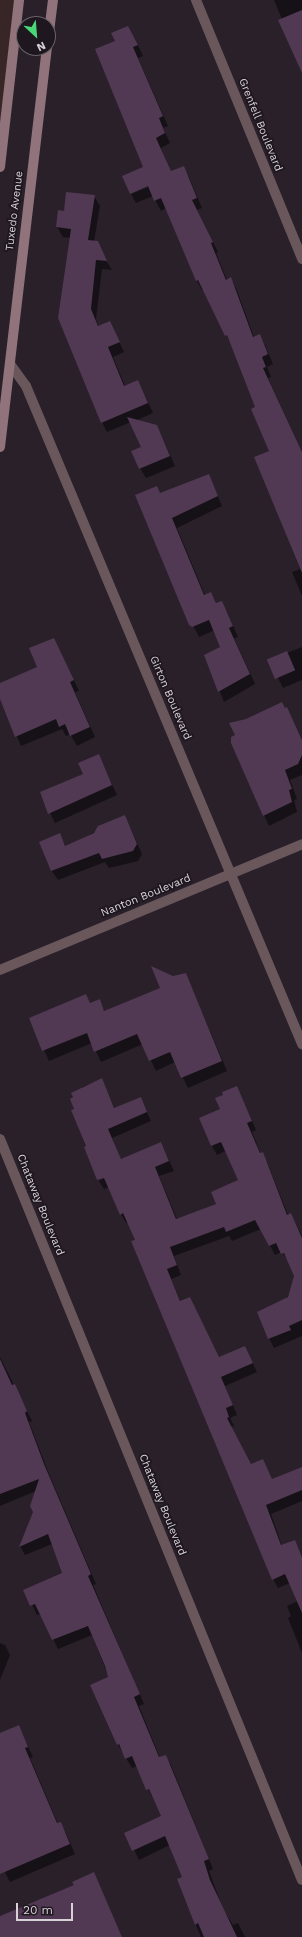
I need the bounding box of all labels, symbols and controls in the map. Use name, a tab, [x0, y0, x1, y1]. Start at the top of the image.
north arrow	[16, 16, 56, 56]
text: N	[35, 39, 48, 54]
street label: Grenfell Boulevard	[235, 76, 285, 174]
street label: Tuxedo Avenue	[4, 170, 26, 252]
street label: Girton Boulevard	[146, 654, 194, 742]
street label: Nanton Boulevard	[99, 872, 193, 920]
street label: Chataway Boulevard	[14, 1152, 66, 1258]
street label: Chataway Boulevard	[136, 1452, 188, 1558]
scale bar	[18, 1895, 75, 1921]
text: 20 m	[23, 1903, 53, 1917]

